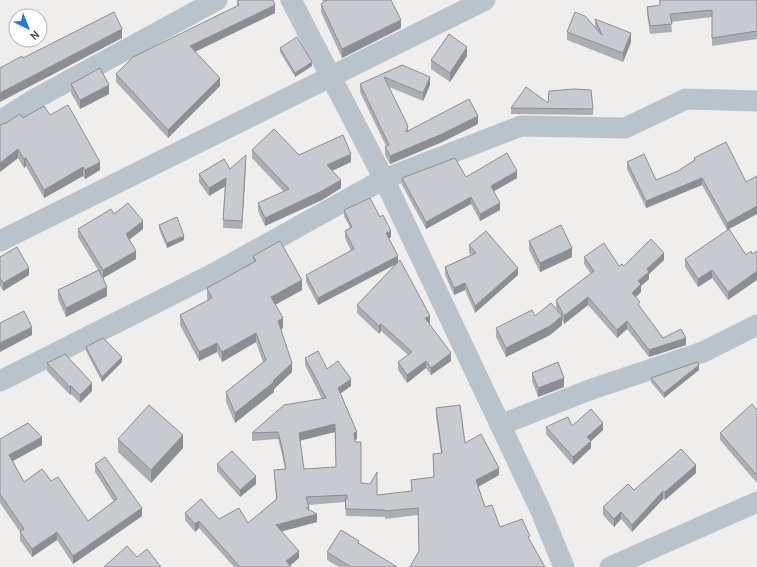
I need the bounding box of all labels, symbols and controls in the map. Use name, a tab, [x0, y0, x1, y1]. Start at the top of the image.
north arrow	[8, 8, 48, 48]
text: N	[27, 28, 42, 43]

